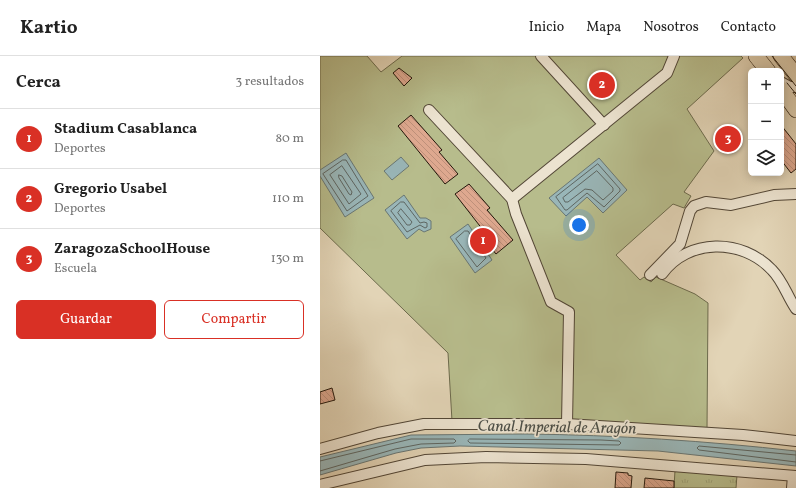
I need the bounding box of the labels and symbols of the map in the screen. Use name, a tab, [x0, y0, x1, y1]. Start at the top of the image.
pin: 2	[589, 70, 615, 100]
pin: 3	[715, 124, 741, 154]
your location	[569, 215, 589, 235]
pin: 1	[470, 226, 496, 256]
water label: Canal Imperial de Aragón	[477, 416, 637, 440]

